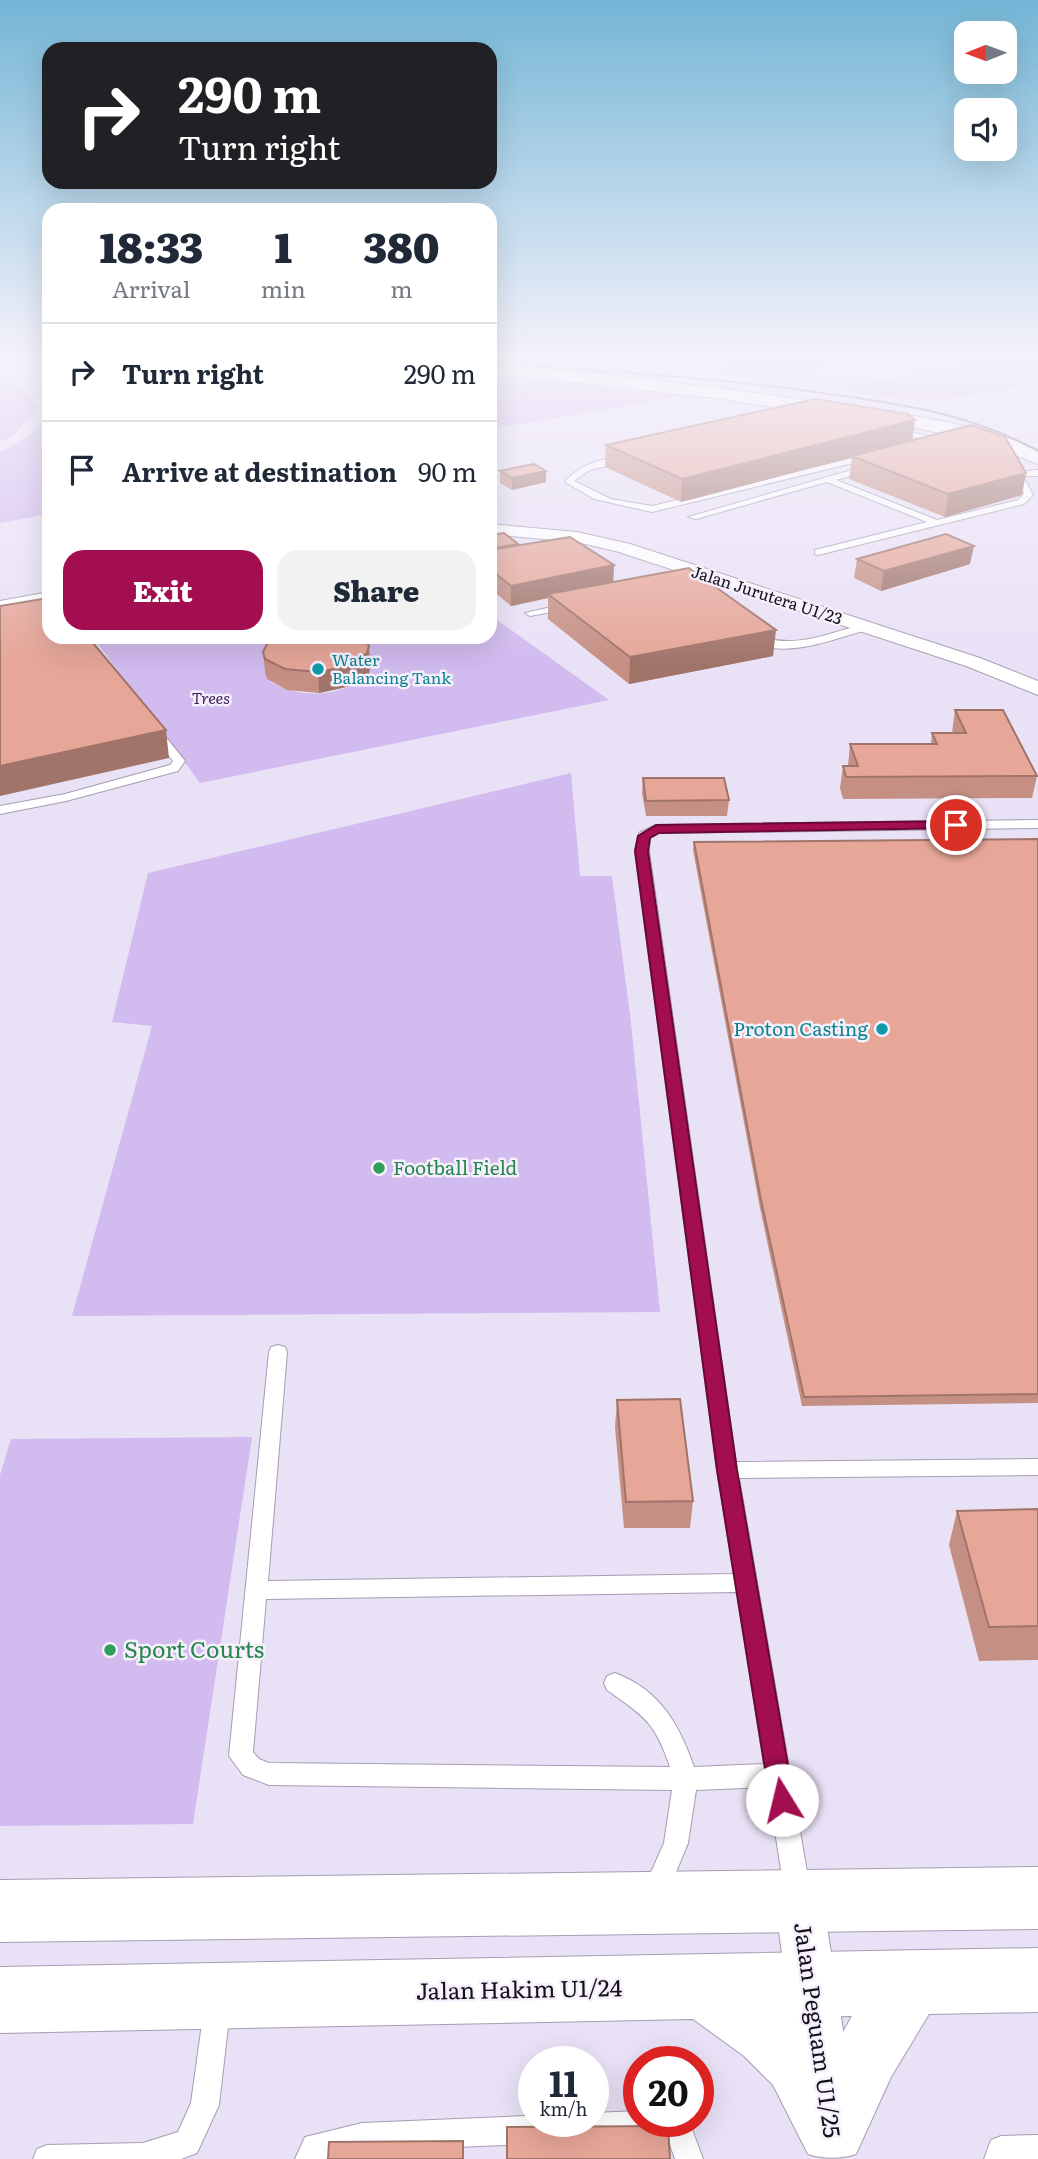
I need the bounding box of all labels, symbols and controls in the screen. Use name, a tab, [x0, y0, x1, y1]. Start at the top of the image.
north arrow	[954, 21, 1017, 84]
map controls	[954, 21, 1017, 161]
text: 290 m	[178, 55, 321, 128]
icon: right	[63, 70, 154, 161]
button: sound	[954, 98, 1017, 161]
text: Turn right	[178, 122, 340, 170]
text: 18:33	[99, 214, 203, 276]
text: 1	[274, 214, 292, 276]
text: 380	[363, 214, 440, 276]
text: Arrival	[112, 271, 191, 305]
text: min	[261, 271, 306, 305]
text: m	[390, 271, 413, 305]
icon: right	[63, 353, 101, 391]
text: Turn right	[122, 353, 264, 392]
text: 290 m	[404, 353, 476, 392]
icon: arrive	[63, 451, 101, 489]
text: Arrive at destination	[122, 451, 397, 490]
text: 90 m	[418, 451, 477, 490]
button: Exit	[63, 550, 263, 630]
button: Share	[277, 550, 476, 630]
street label: Jalan Jurutera U1/23	[689, 558, 846, 630]
place label: Water Balancing Tank	[332, 647, 451, 689]
marker: Water Balancing Tank	[310, 661, 326, 677]
park label: Trees	[192, 685, 230, 709]
pin	[926, 795, 986, 855]
icon: arrive	[937, 806, 975, 844]
place label: Proton Casting	[733, 1014, 868, 1042]
marker: Proton Casting	[874, 1021, 890, 1037]
place label: Football Field	[393, 1153, 518, 1181]
marker: Football Field	[371, 1160, 387, 1176]
place label: Sport Courts	[124, 1631, 264, 1665]
marker: Sport Courts	[102, 1642, 118, 1658]
position arrow	[745, 1763, 819, 1837]
street label: Jalan Peguam U1/25	[787, 1920, 851, 2140]
street label: Jalan Hakim U1/24	[415, 1969, 623, 2007]
speed limit sign: 20	[623, 2046, 714, 2137]
text: 11	[549, 2056, 578, 2108]
text: km/h	[540, 2095, 587, 2122]

